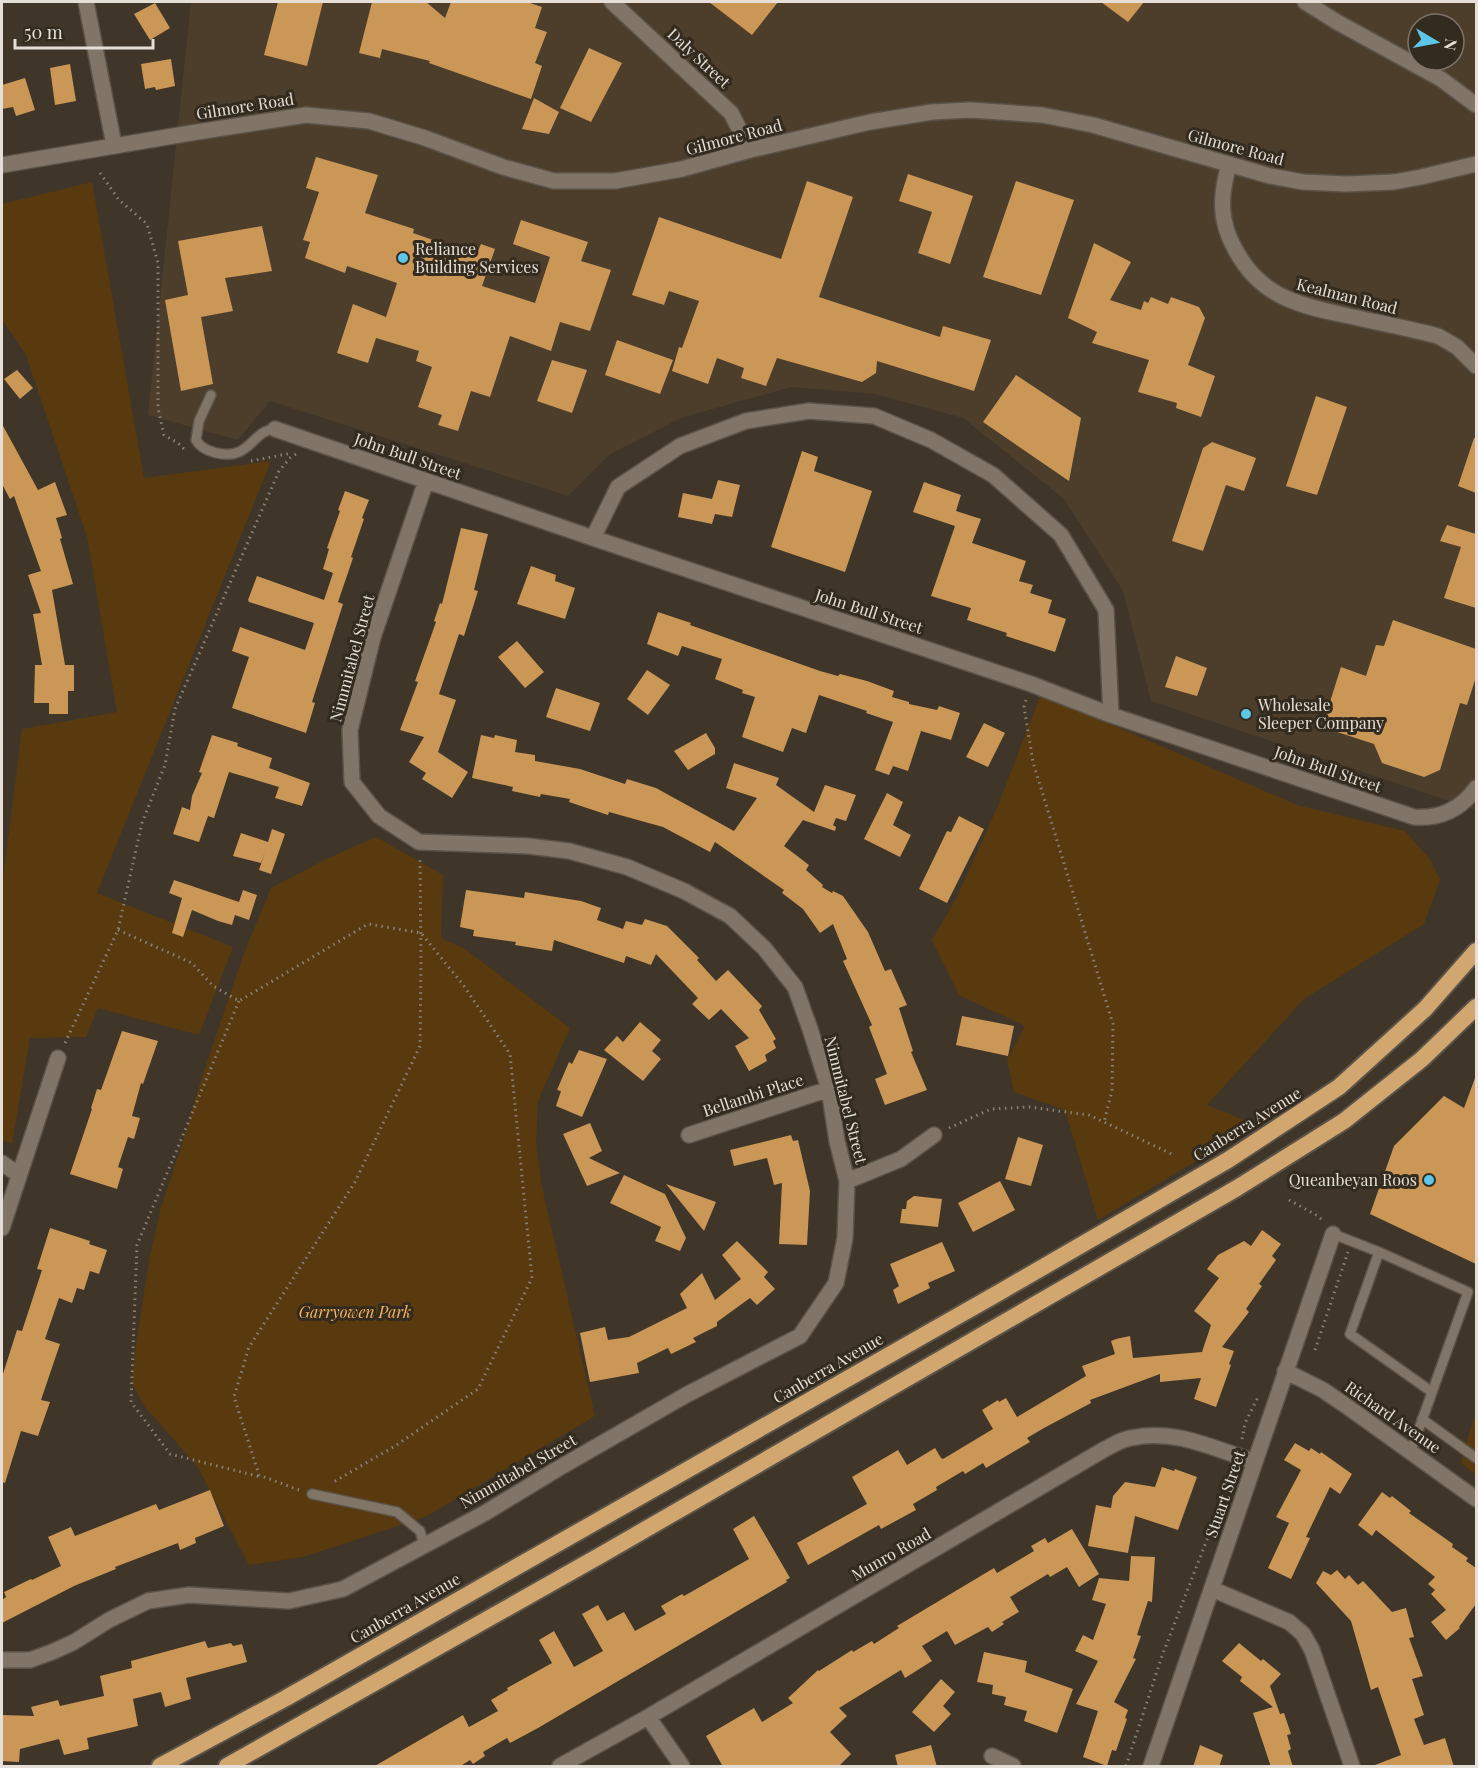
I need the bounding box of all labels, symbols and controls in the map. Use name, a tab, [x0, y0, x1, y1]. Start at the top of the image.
scale bar	[15, 12, 153, 50]
north arrow	[1406, 12, 1466, 72]
text: 50 m	[24, 20, 63, 44]
street label: Daly Street	[663, 23, 735, 92]
text: N	[1440, 37, 1463, 53]
street label: Gilmore Road	[194, 87, 295, 124]
street label: Gilmore Road	[683, 114, 784, 159]
street label: Gilmore Road	[1186, 124, 1287, 169]
place label: Reliance Building Services	[415, 238, 539, 277]
marker: Reliance Building Services	[396, 251, 410, 265]
street label: Kealman Road	[1294, 273, 1400, 318]
street label: John Bull Street	[351, 427, 465, 484]
street label: John Bull Street	[812, 583, 926, 638]
street label: Nimmitabel Street	[324, 591, 379, 724]
place label: Wholesale Sleeper Company	[1257, 694, 1384, 733]
marker: Wholesale Sleeper Company	[1239, 707, 1253, 721]
street label: John Bull Street	[1271, 740, 1385, 797]
street label: Nimmitabel Street	[820, 1034, 873, 1166]
street label: Bellambi Place	[700, 1068, 806, 1121]
street label: Canberra Avenue	[1189, 1082, 1305, 1165]
place label: Queanbeyan Roos	[1289, 1169, 1417, 1190]
marker: Queanbeyan Roos	[1422, 1173, 1436, 1187]
park label: Garryowen Park	[299, 1301, 411, 1322]
street label: Canberra Avenue	[769, 1328, 887, 1408]
street label: Richard Avenue	[1341, 1376, 1445, 1457]
street label: Nimmitabel Street	[456, 1429, 580, 1512]
street label: Stuart Street	[1200, 1447, 1249, 1540]
street label: Munro Road	[847, 1522, 934, 1585]
street label: Canberra Avenue	[346, 1568, 464, 1648]

